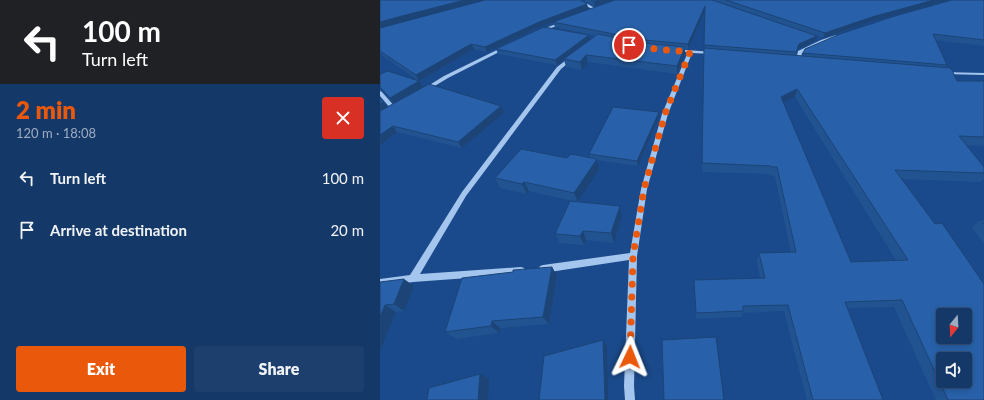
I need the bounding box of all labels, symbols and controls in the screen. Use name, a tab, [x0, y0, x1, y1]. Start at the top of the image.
text: 100 m	[82, 14, 161, 48]
icon: left	[16, 16, 68, 68]
pin	[612, 28, 646, 62]
icon: arrive	[618, 34, 640, 56]
text: Turn left	[82, 48, 148, 70]
text: 2 min	[16, 95, 76, 124]
button: close	[322, 97, 364, 139]
text: 120 m · 18:08	[16, 125, 96, 141]
icon: left	[16, 167, 38, 189]
text: Turn left	[50, 169, 106, 187]
text: 100 m	[322, 169, 364, 187]
icon: arrive	[16, 219, 38, 241]
text: Arrive at destination	[50, 221, 187, 239]
text: 20 m	[330, 221, 364, 239]
north arrow	[936, 308, 972, 344]
map controls	[936, 308, 972, 388]
position arrow	[609, 336, 651, 378]
button: Exit	[16, 346, 186, 392]
button: Share	[194, 346, 364, 392]
button: sound	[936, 352, 972, 388]

